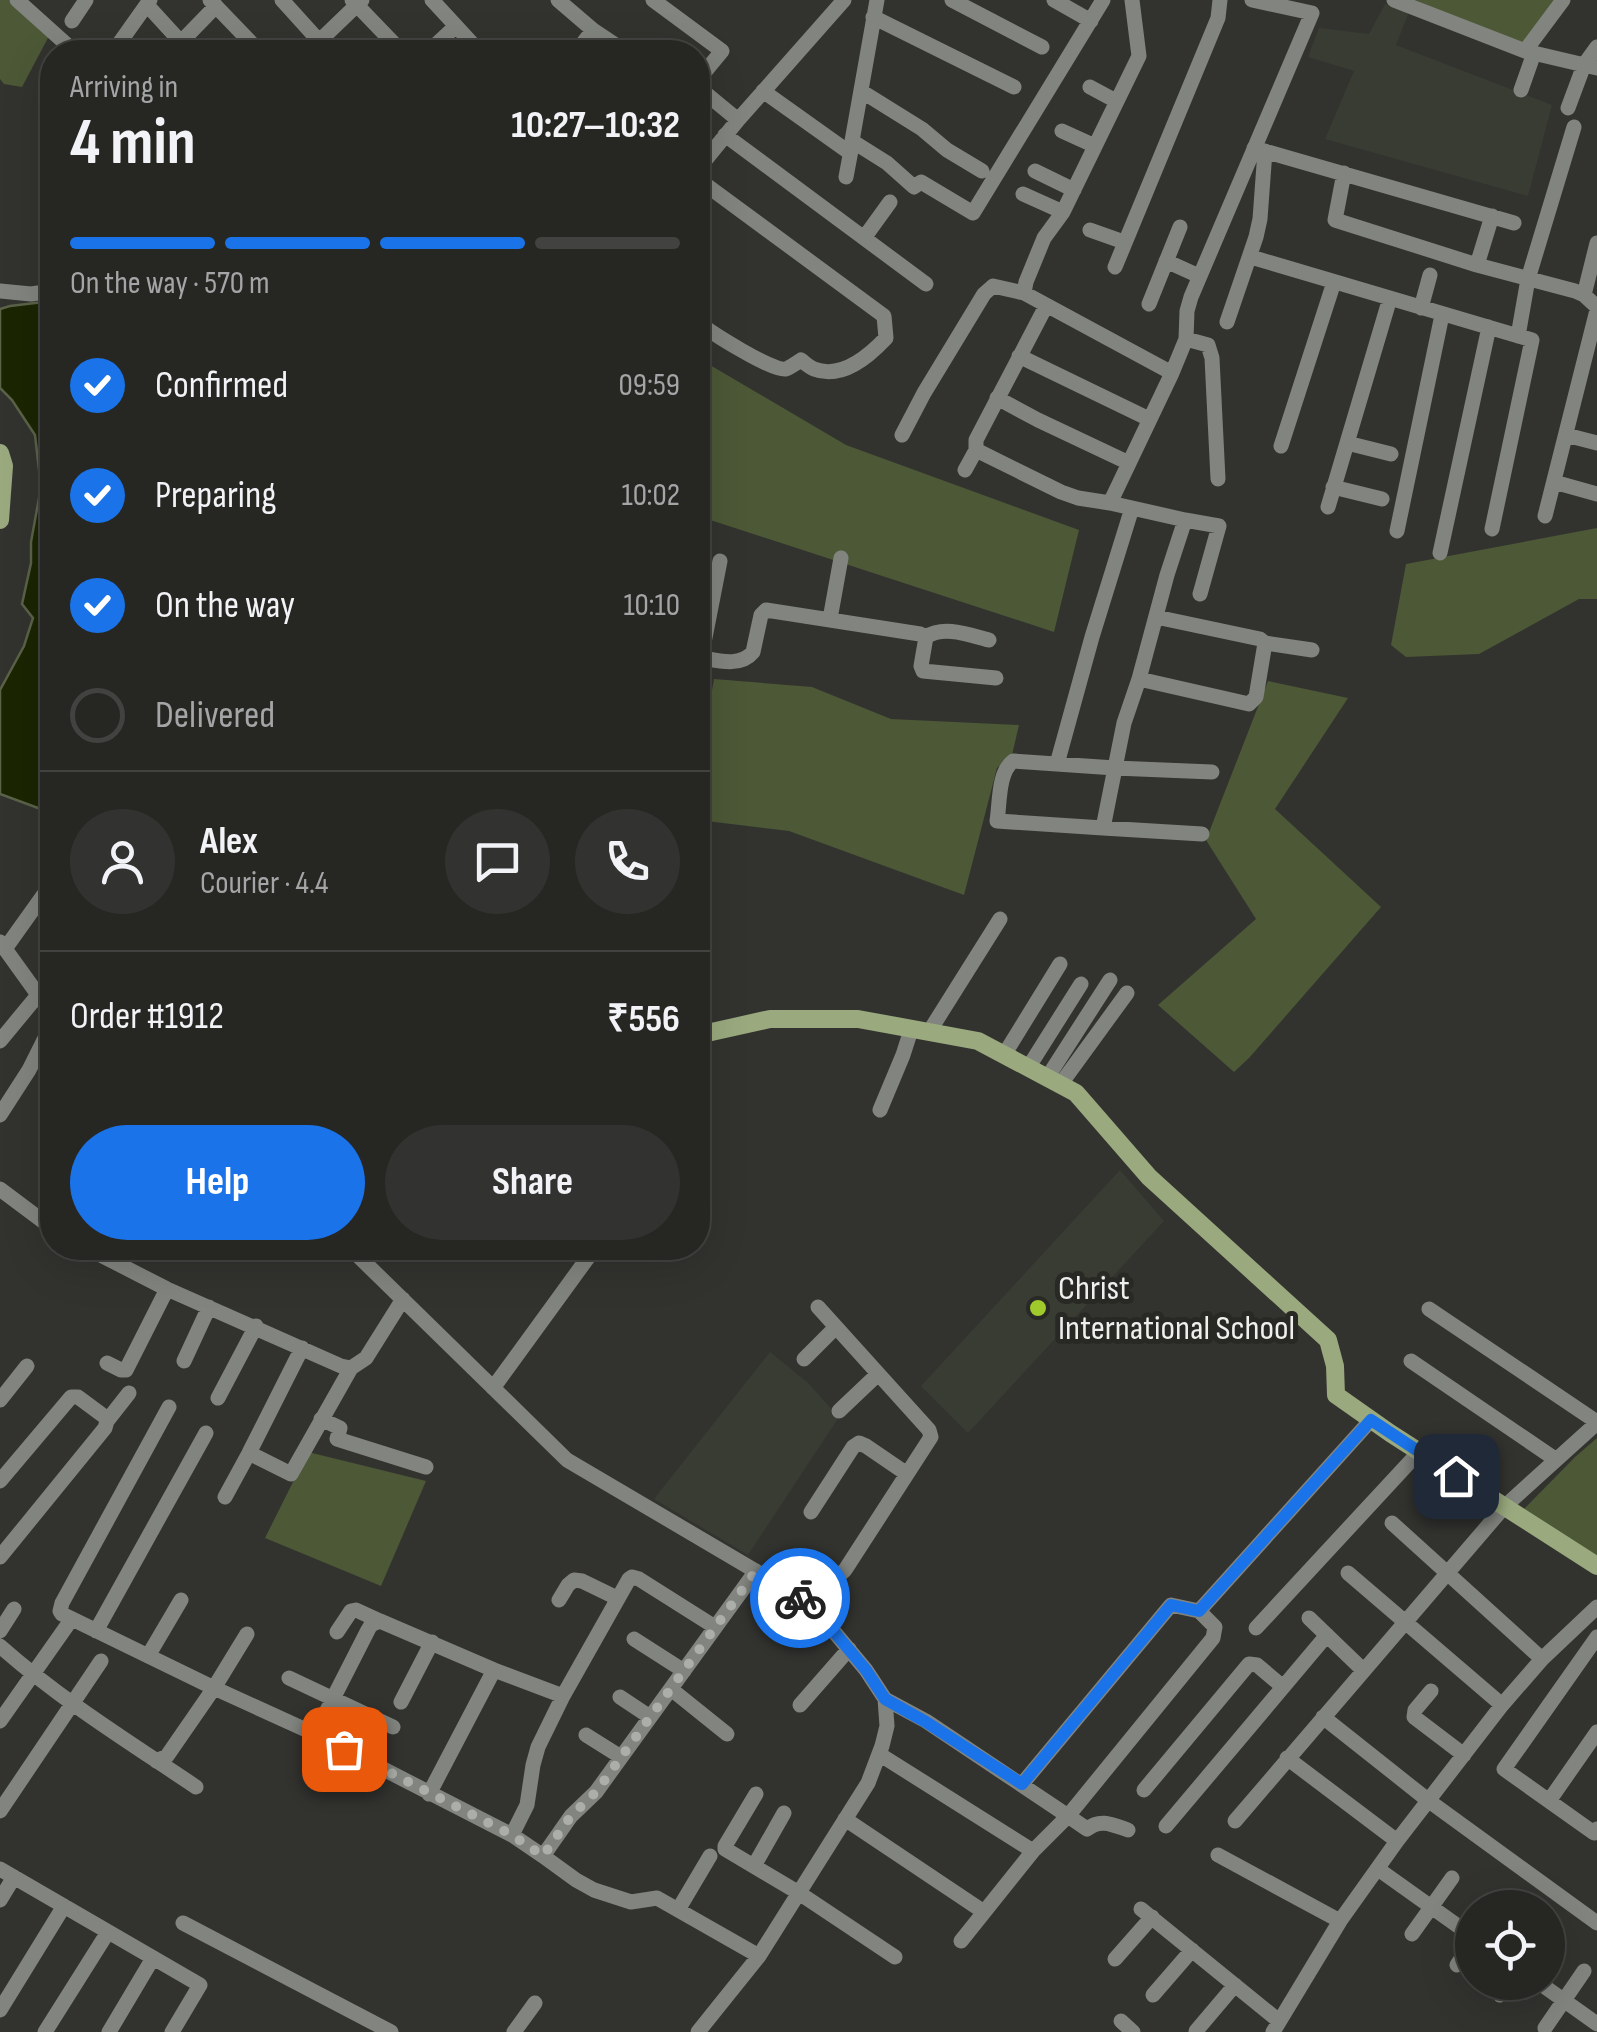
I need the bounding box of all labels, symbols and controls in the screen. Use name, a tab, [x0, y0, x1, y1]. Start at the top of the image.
text: Arriving in	[70, 68, 178, 107]
text: 10:27–10:32	[511, 103, 680, 148]
text: 4 min	[70, 105, 196, 183]
text: On the way · 570 m	[70, 264, 270, 303]
icon: check	[70, 358, 125, 413]
text: Confirmed	[155, 363, 288, 408]
text: 09:59	[618, 366, 680, 405]
icon: check	[70, 468, 125, 523]
text: Preparing	[155, 473, 276, 518]
text: 10:02	[621, 476, 680, 515]
icon: check	[70, 578, 125, 633]
text: On the way	[155, 583, 295, 628]
text: 10:10	[623, 586, 680, 625]
text: Delivered	[155, 693, 275, 738]
button: person	[70, 809, 175, 914]
button: chat	[445, 809, 550, 914]
button: phone	[575, 809, 680, 914]
text: Alex	[200, 819, 258, 864]
text: Courier · 4.4	[200, 864, 328, 903]
text: Order #1912	[70, 994, 224, 1039]
text: ₹556	[607, 997, 680, 1042]
button: Help	[70, 1125, 365, 1240]
button: Share	[385, 1125, 680, 1240]
place label: Christ International School	[1058, 1267, 1295, 1350]
marker: Christ International School	[1027, 1297, 1049, 1319]
pin	[1414, 1434, 1499, 1519]
icon: home	[1429, 1449, 1484, 1504]
courier	[750, 1548, 850, 1648]
icon: bike	[773, 1571, 828, 1626]
pin	[302, 1707, 387, 1792]
icon: bag	[317, 1722, 372, 1777]
map controls	[1455, 1890, 1565, 2000]
button: locate	[1455, 1890, 1565, 2000]

